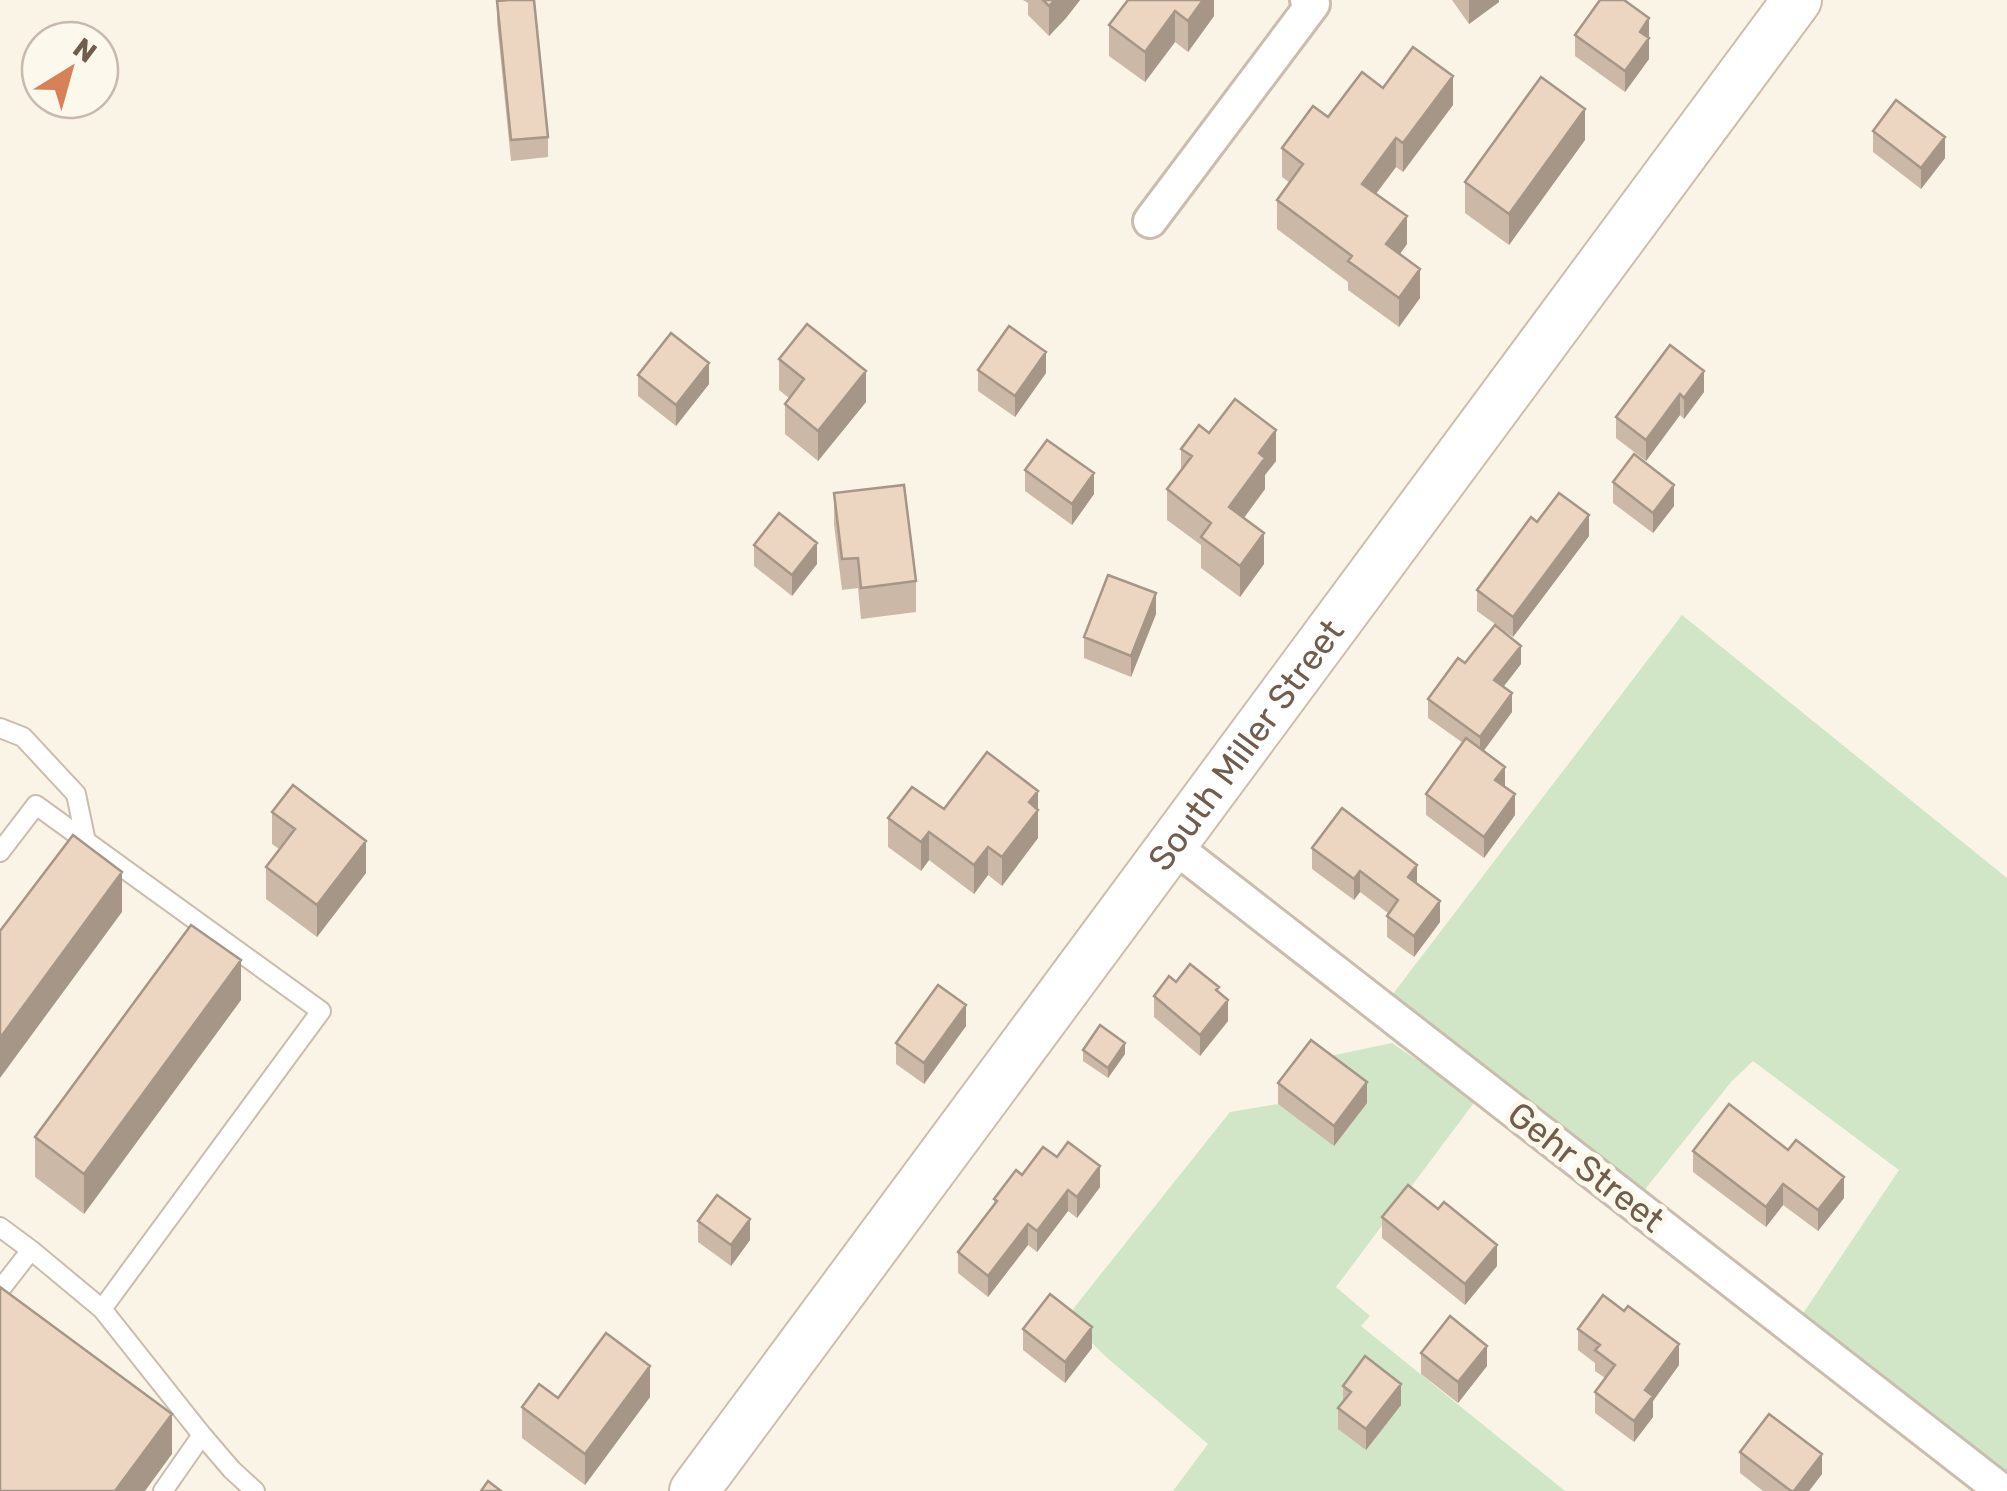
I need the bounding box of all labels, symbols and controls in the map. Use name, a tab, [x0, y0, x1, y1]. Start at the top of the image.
north arrow	[20, 20, 120, 120]
text: N	[67, 31, 103, 70]
street label: South Miller Street	[1139, 611, 1353, 879]
street label: Gehr Street	[1499, 1093, 1673, 1241]

